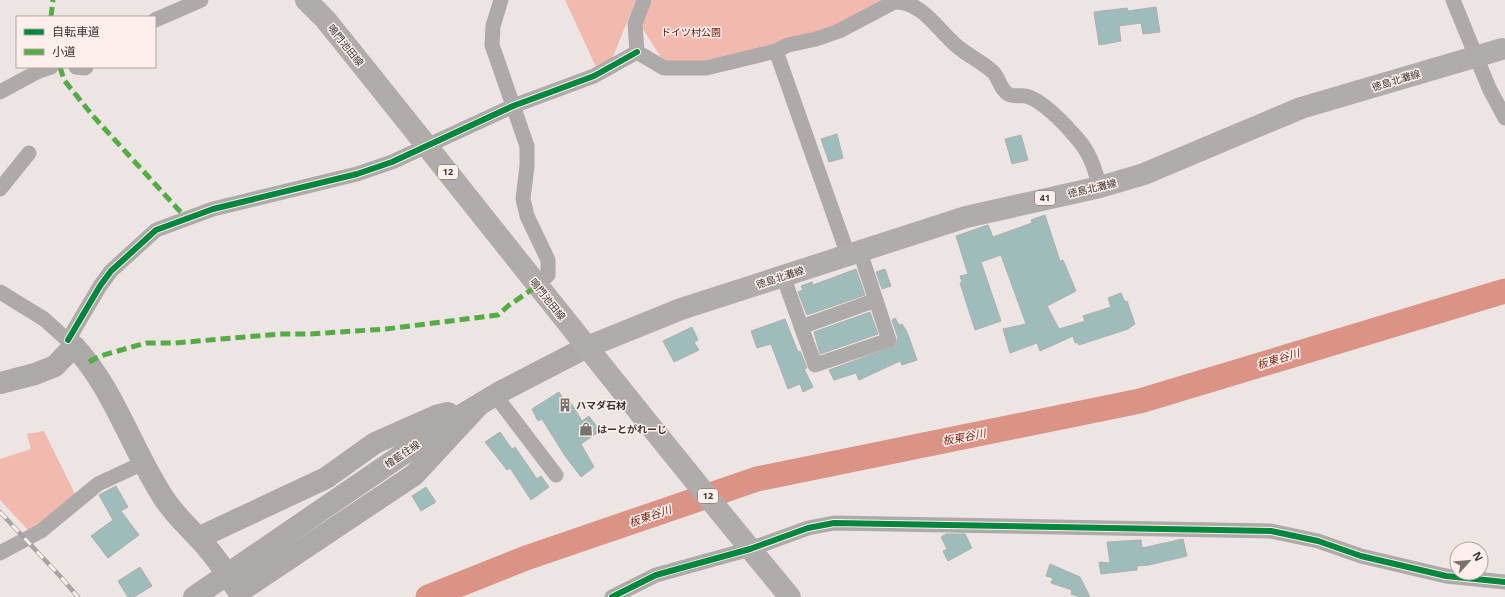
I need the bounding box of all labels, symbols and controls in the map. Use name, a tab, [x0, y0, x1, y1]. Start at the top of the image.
legend	[16, 16, 156, 68]
street label: 鳴門池田線	[325, 21, 367, 69]
text: 自転車道	[52, 23, 100, 40]
park label: ドイツ村公園	[661, 25, 721, 39]
text: 小道	[52, 43, 76, 60]
street label: 徳島北灘線	[1370, 66, 1422, 94]
road number: 12	[438, 165, 458, 179]
street label: 徳島北灘線	[1066, 176, 1118, 200]
road number: 41	[1035, 191, 1055, 205]
street label: 徳島北灘線	[754, 263, 806, 291]
street label: 鳴門池田線	[527, 275, 569, 323]
water label: 板東谷川	[1255, 345, 1302, 372]
building icon: ハマダ石材	[557, 397, 573, 413]
place label: ハマダ石材	[576, 398, 626, 412]
shop icon: はーとがれーじ	[578, 421, 594, 437]
place label: はーとがれーじ	[597, 422, 667, 436]
water label: 板東谷川	[941, 425, 988, 448]
street label: 檜藍住線	[382, 437, 422, 471]
road number: 12	[698, 489, 718, 503]
water label: 板東谷川	[627, 501, 674, 530]
north arrow	[1449, 541, 1489, 581]
text: N	[1470, 549, 1487, 564]

